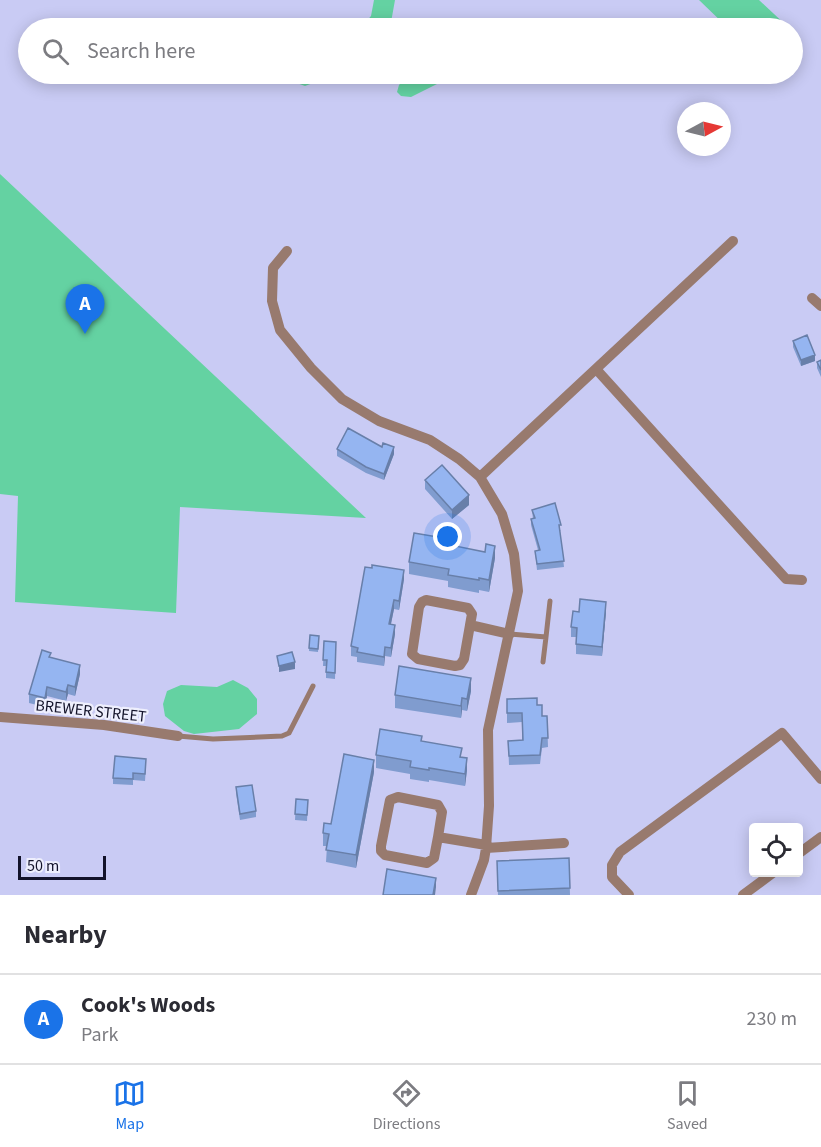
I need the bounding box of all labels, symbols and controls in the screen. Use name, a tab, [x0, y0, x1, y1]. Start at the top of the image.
search box	[18, 18, 803, 84]
icon: search	[39, 35, 72, 68]
text: Search here	[87, 35, 195, 67]
north arrow	[677, 102, 731, 156]
pin: A	[66, 284, 104, 334]
your location	[433, 522, 462, 551]
street label: BREWER STREET	[34, 694, 148, 728]
map controls	[749, 823, 803, 877]
button: locate	[749, 823, 803, 877]
scale bar	[18, 853, 106, 880]
text: 50 m	[27, 855, 59, 877]
text: Nearby	[24, 916, 107, 953]
text: Cook's Woods	[81, 989, 215, 1021]
text: A	[38, 1005, 49, 1033]
text: 230 m	[747, 1005, 797, 1033]
text: Park	[81, 1021, 118, 1049]
tab: Map	[113, 1077, 146, 1135]
tab: Directions	[373, 1077, 440, 1135]
tab: Saved	[667, 1077, 708, 1135]

